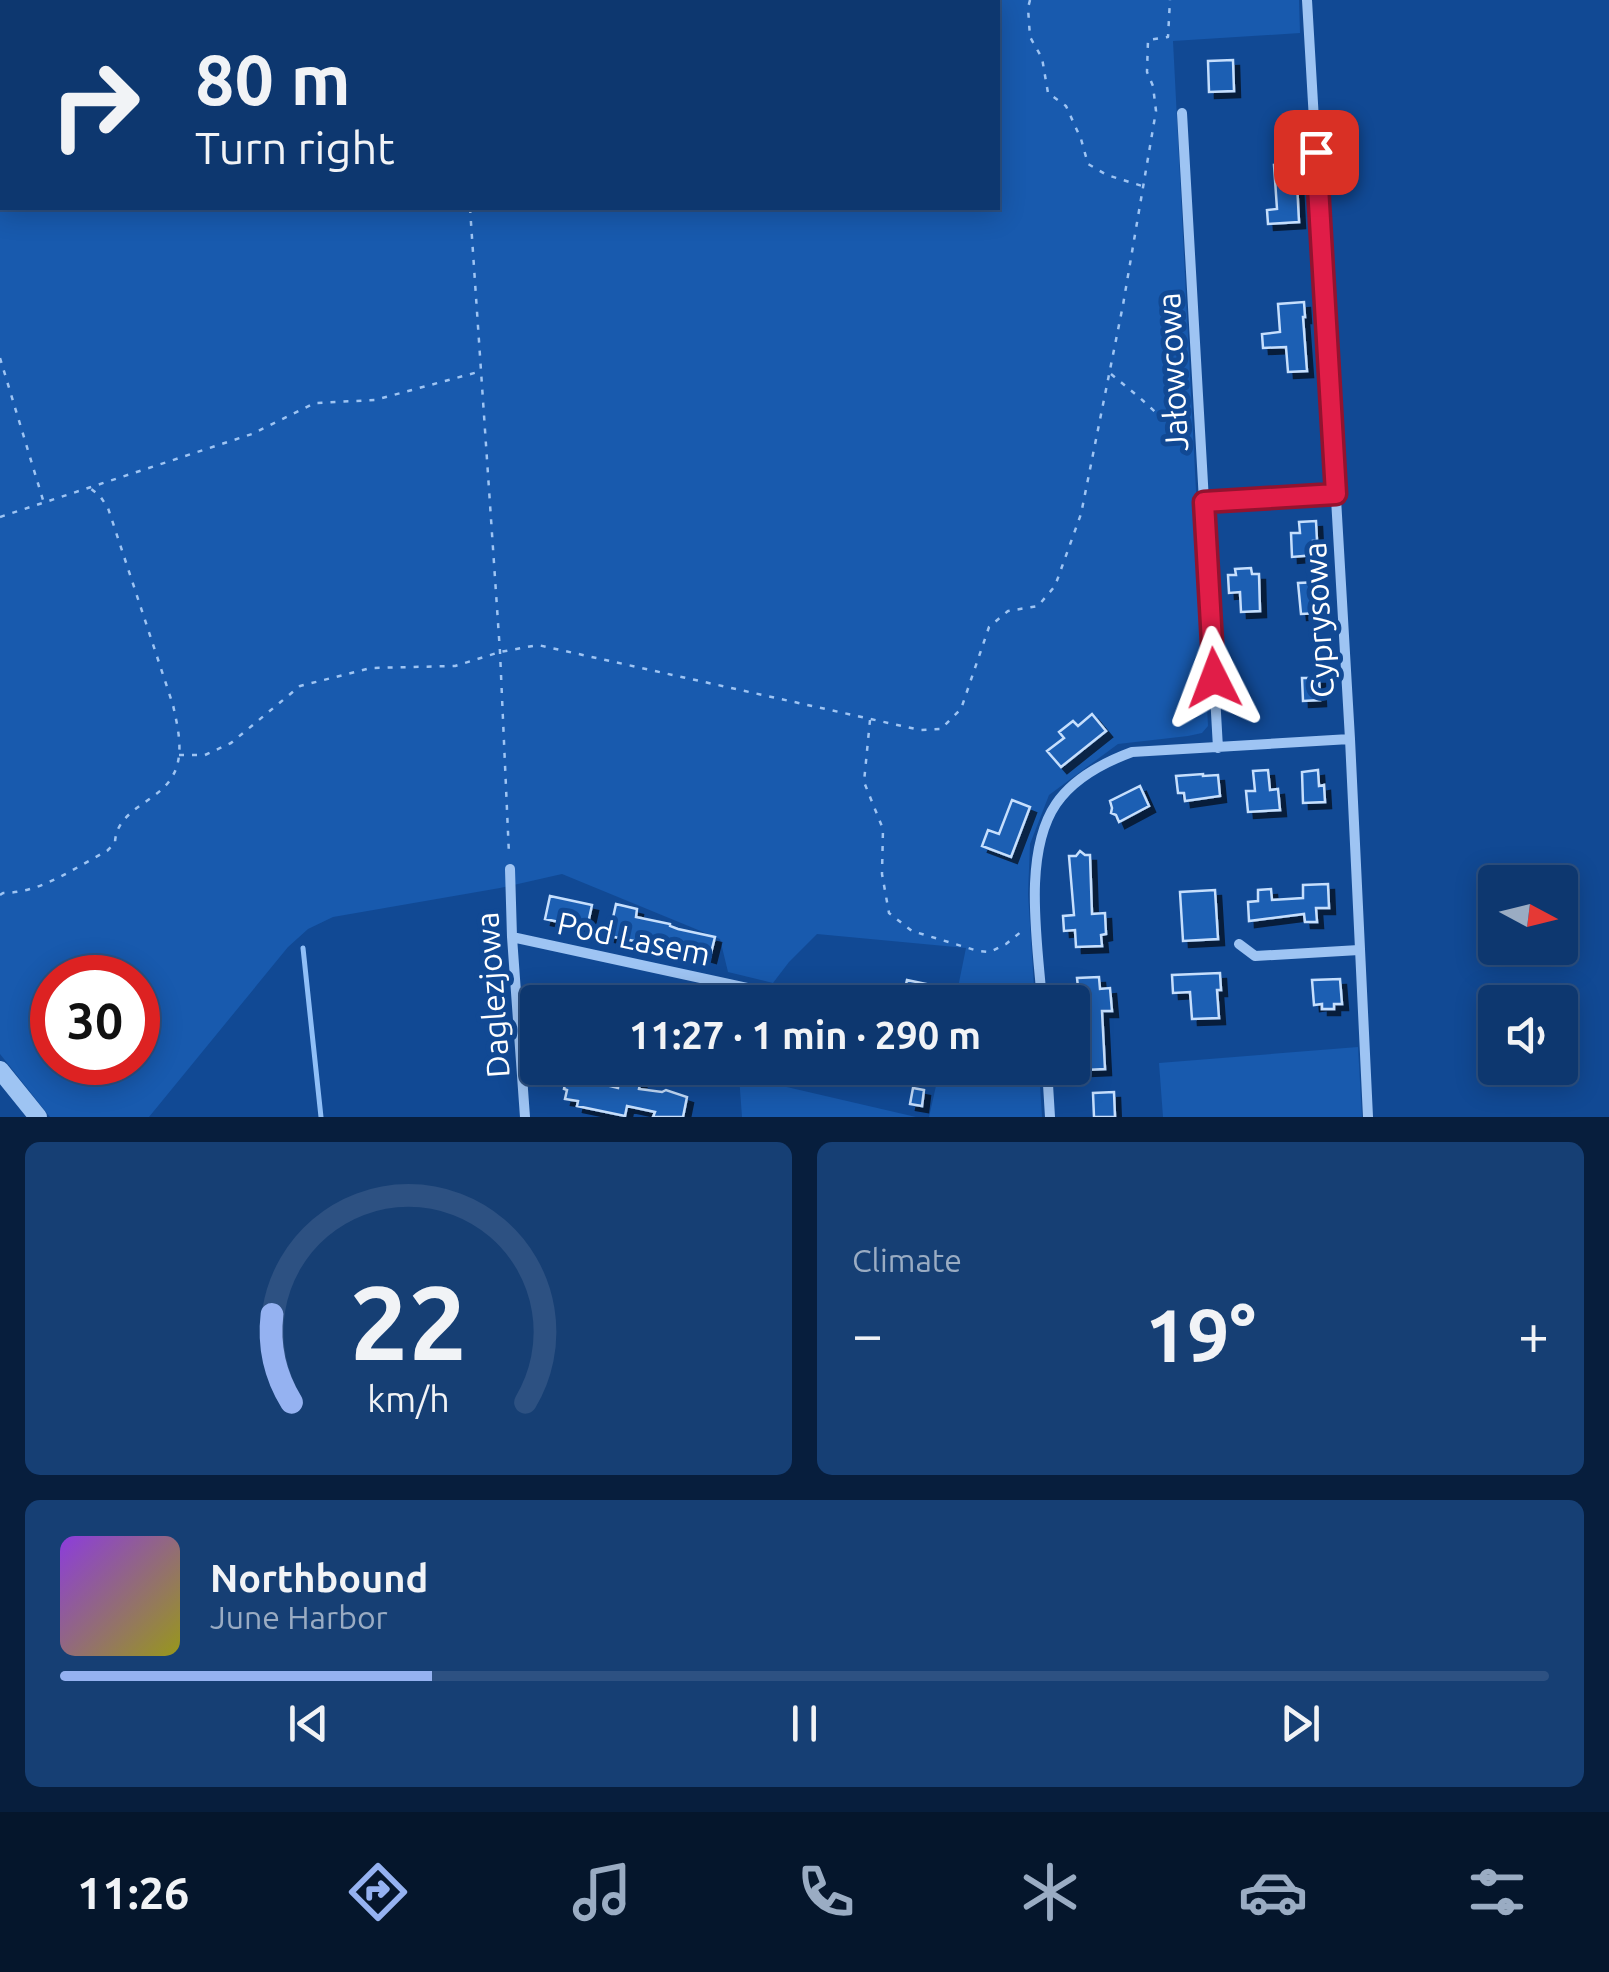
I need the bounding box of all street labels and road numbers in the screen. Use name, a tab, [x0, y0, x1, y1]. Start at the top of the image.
street label: Jałowcowa	[1150, 292, 1194, 452]
street label: Cyprysowa	[1296, 541, 1340, 699]
street label: Pod Lasem	[554, 904, 714, 972]
street label: Daglezjowa	[468, 911, 516, 1079]

